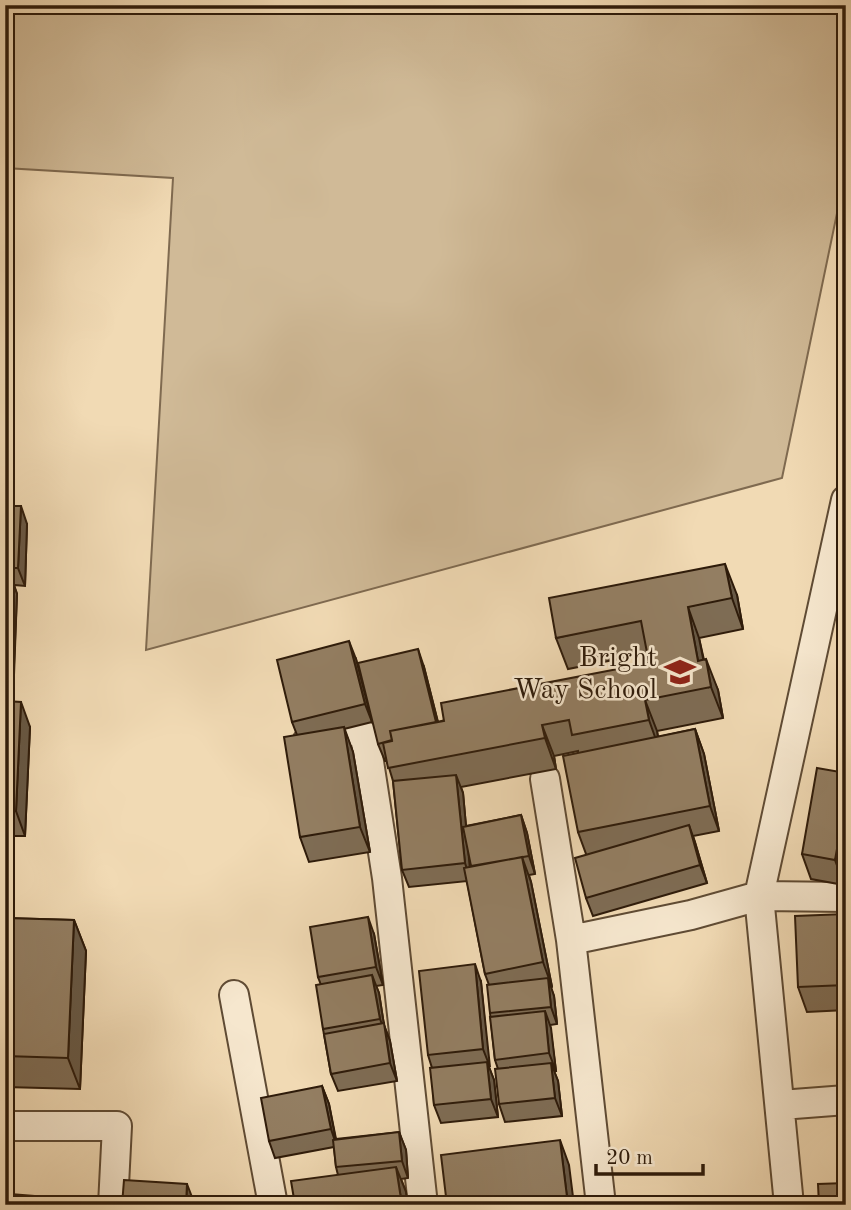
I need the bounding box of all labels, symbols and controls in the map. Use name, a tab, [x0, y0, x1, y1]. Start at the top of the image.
place label: Bright Way School	[513, 645, 657, 705]
school or university icon: Bright Way School	[663, 655, 697, 689]
scale bar	[596, 1133, 702, 1177]
text: 20 m	[606, 1148, 653, 1169]

